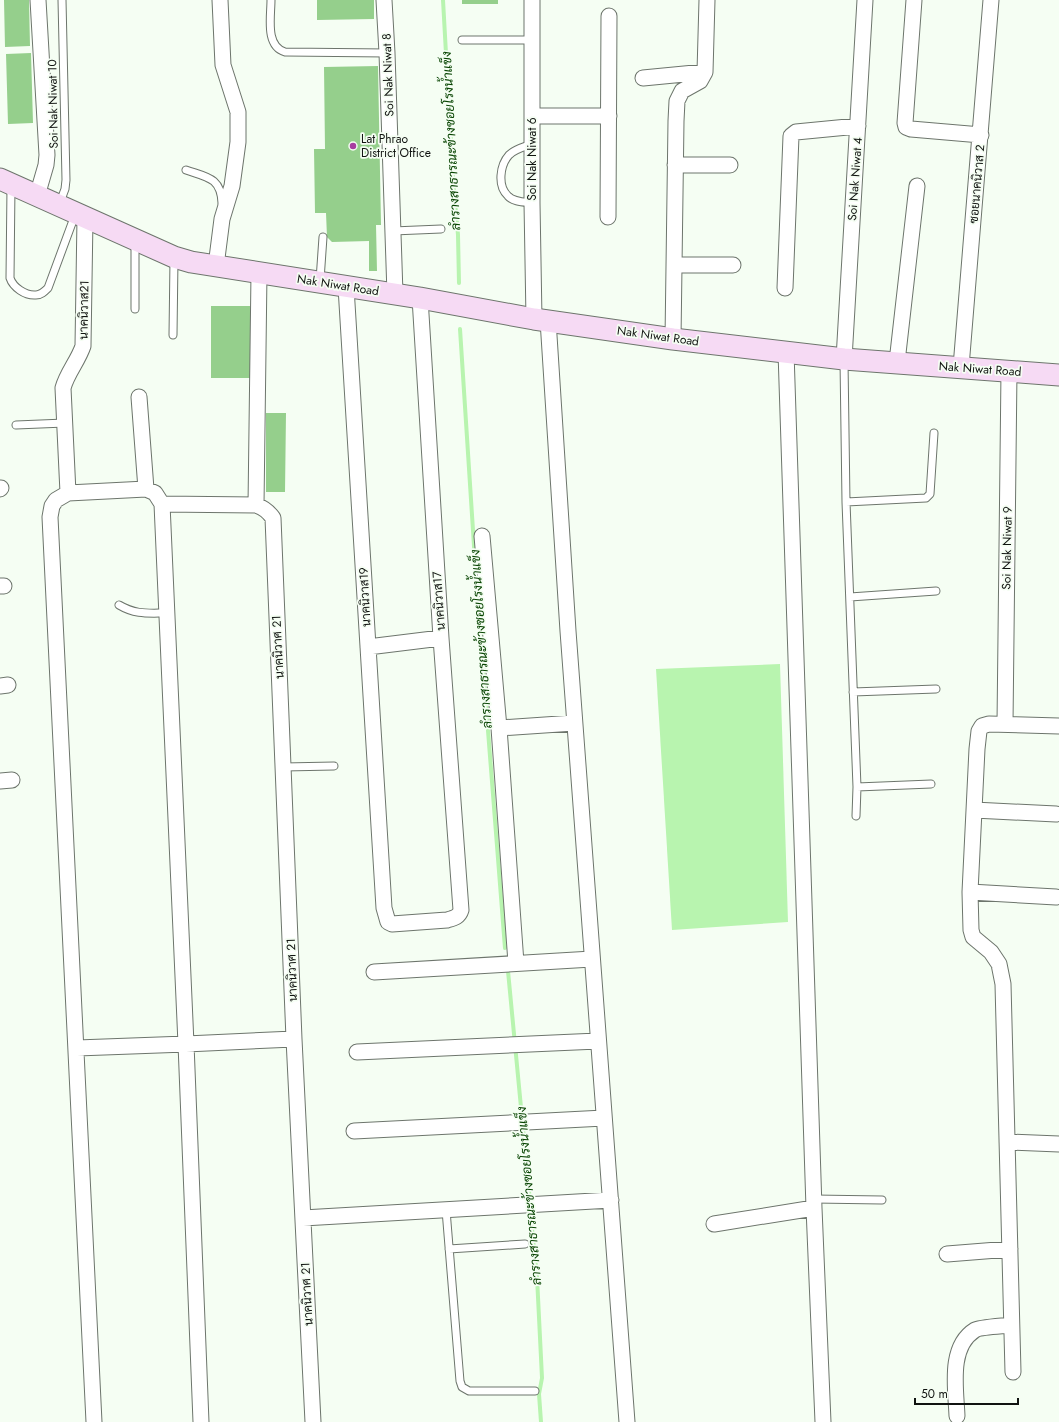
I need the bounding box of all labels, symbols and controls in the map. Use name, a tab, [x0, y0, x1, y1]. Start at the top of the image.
street label: Soi Nak Niwat 8	[378, 33, 398, 117]
water label: ลำรางสาธารณะข้างซอยโรงน้ำแข็ง	[434, 51, 465, 231]
street label: Soi Nak Niwat 10	[43, 59, 63, 149]
street label: Soi Nak Niwat 6	[523, 117, 541, 201]
place label: Lat Phrao District Office	[361, 130, 431, 162]
street label: Soi Nak Niwat 4	[843, 137, 867, 221]
marker: Lat Phrao District Office	[348, 141, 358, 151]
street label: ซอยนาคนิวาส 2	[965, 144, 989, 224]
street label: Nak Niwat Road	[296, 270, 380, 300]
street label: นาคนิวาส21	[74, 280, 94, 340]
street label: Nak Niwat Road	[616, 321, 700, 351]
street label: Nak Niwat Road	[938, 357, 1022, 381]
street label: Soi Nak Niwat 9	[997, 506, 1017, 590]
water label: ลำรางสาธารณะข้างซอยโรงน้ำแข็ง	[462, 549, 497, 729]
street label: นาคนิวาส19	[354, 567, 376, 627]
street label: นาคนิวาส17	[428, 570, 450, 631]
street label: นาคนิวาศ 21	[267, 615, 289, 679]
street label: นาคนิวาศ 21	[282, 938, 302, 1002]
water label: ลำรางสาธารณะข้างซอยโรงน้ำแข็ง	[509, 1106, 546, 1286]
street label: นาคนิวาศ 21	[296, 1262, 318, 1326]
scale bar	[915, 1380, 1018, 1406]
text: 50 m	[921, 1385, 948, 1403]

